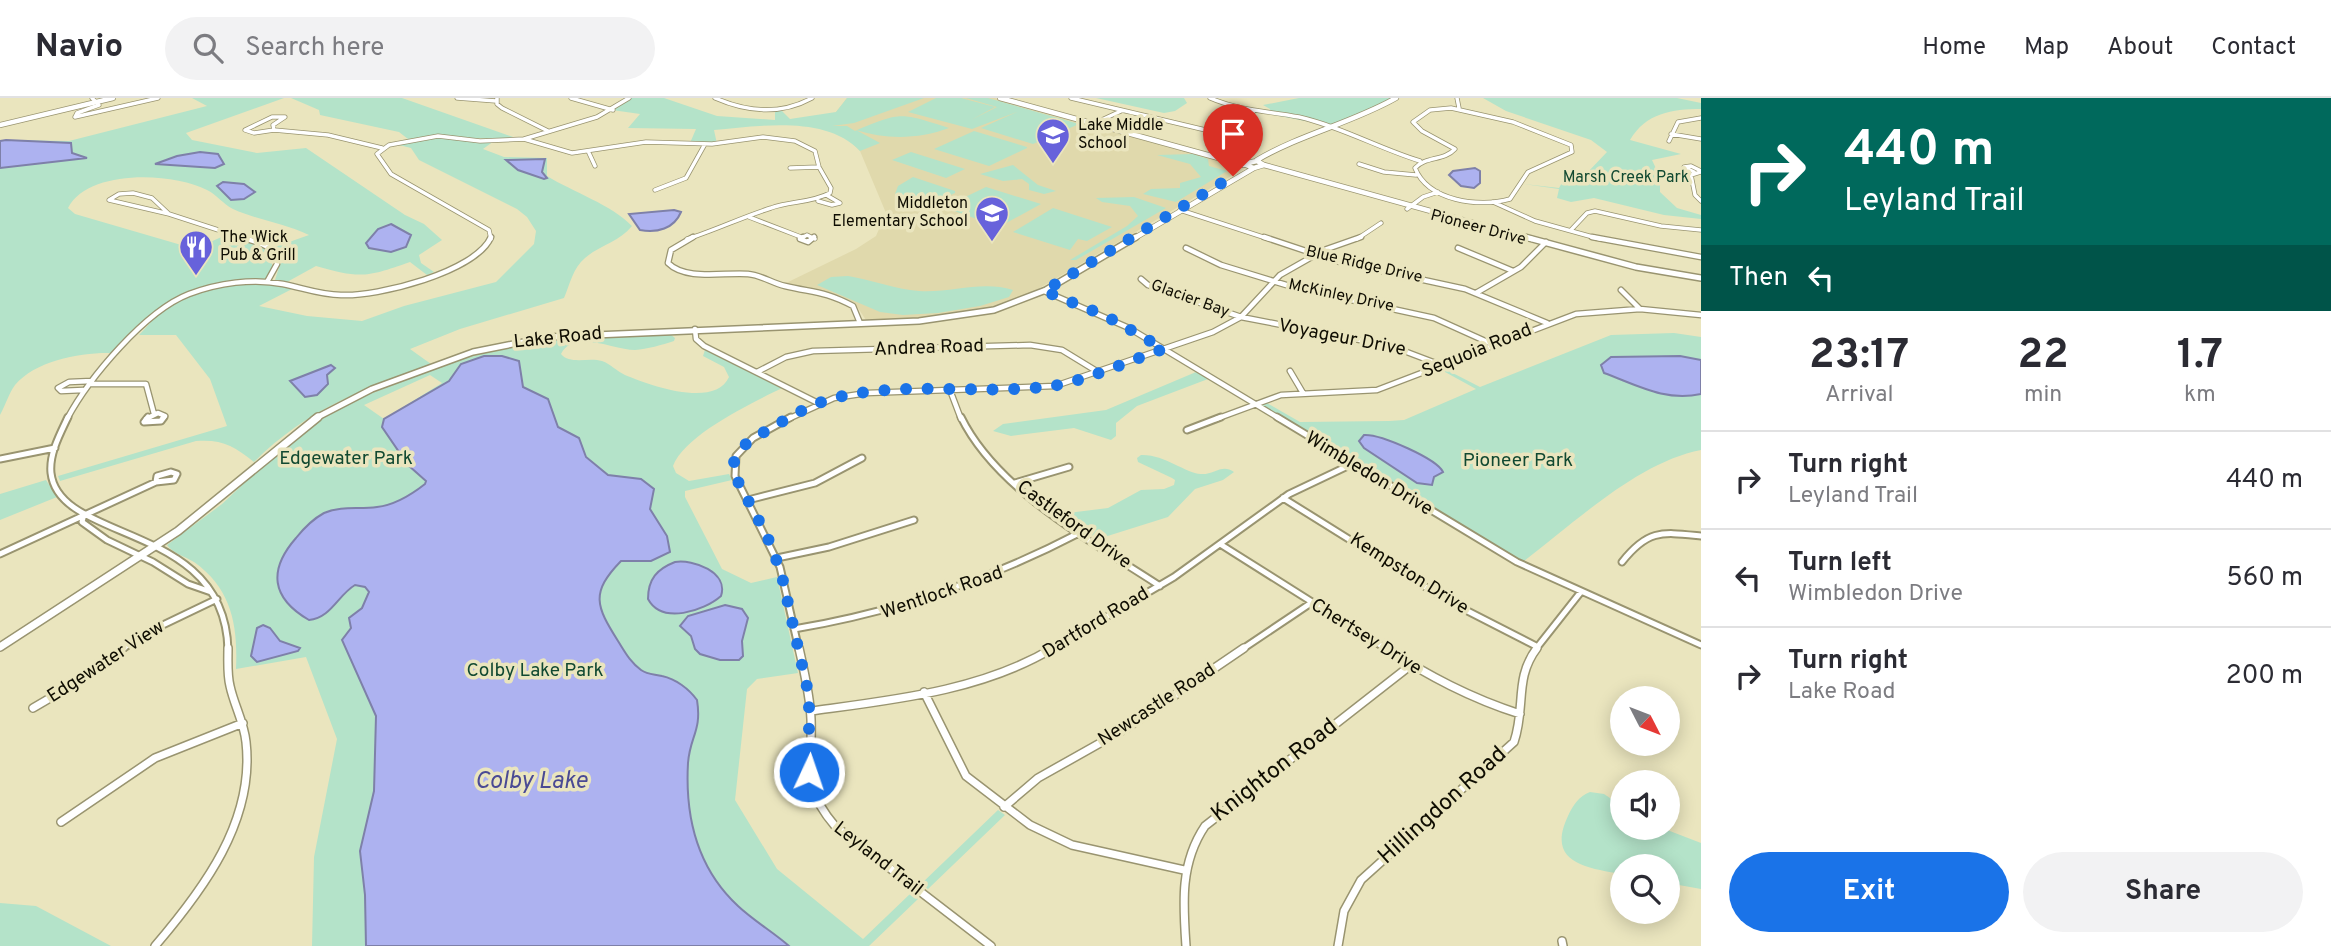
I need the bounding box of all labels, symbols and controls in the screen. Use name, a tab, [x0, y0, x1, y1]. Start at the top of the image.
search box	[165, 17, 655, 80]
text: Navio	[35, 27, 123, 69]
icon: search	[189, 29, 227, 67]
text: Search here	[245, 32, 384, 65]
text: Home	[1922, 33, 1986, 63]
text: Map	[2024, 33, 2069, 63]
text: About	[2107, 33, 2173, 63]
text: Contact	[2211, 33, 2296, 63]
pin	[1203, 104, 1263, 176]
icon: arrive	[1214, 115, 1252, 153]
school or university icon: Lake Middle School	[1034, 116, 1072, 165]
place label: Lake Middle School	[1078, 116, 1163, 154]
text: 440 m	[1844, 121, 1994, 183]
icon: right	[1729, 126, 1820, 217]
park label: Marsh Creek Park	[1563, 168, 1689, 188]
text: Leyland Trail	[1844, 182, 2025, 222]
place label: Middleton Elementary School	[832, 194, 968, 232]
school or university icon: Middleton Elementary School	[973, 194, 1011, 243]
street label: Pioneer Drive	[1428, 206, 1528, 250]
restaurant icon: The 'Wick Pub & Grill	[177, 228, 215, 277]
place label: The 'Wick Pub & Grill	[220, 228, 296, 266]
street label: Blue Ridge Drive	[1304, 242, 1424, 288]
icon: left	[1802, 259, 1840, 297]
text: Then	[1729, 262, 1788, 295]
street label: McKinley Drive	[1287, 275, 1395, 317]
street label: Glacier Bay	[1148, 276, 1232, 322]
street label: Voyageur Drive	[1276, 314, 1408, 362]
street label: Sequoia Road	[1418, 318, 1536, 384]
street label: Lake Road	[513, 321, 603, 355]
text: 23:17	[1809, 330, 1909, 383]
text: 22	[2017, 330, 2069, 383]
text: 1.7	[2177, 330, 2223, 383]
street label: Andrea Road	[874, 334, 984, 362]
text: Arrival	[1825, 381, 1893, 410]
text: min	[2024, 381, 2062, 410]
text: km	[2184, 381, 2216, 410]
street label: Wimbledon Drive	[1301, 427, 1437, 521]
park label: Edgewater Park	[279, 447, 413, 471]
park label: Pioneer Park	[1463, 449, 1573, 473]
text: Turn right	[1788, 449, 1908, 482]
icon: right	[1729, 461, 1767, 499]
text: 440 m	[2226, 464, 2303, 497]
street label: Castleford Drive	[1012, 475, 1136, 575]
text: Leyland Trail	[1788, 482, 1918, 511]
street label: Kempston Drive	[1345, 528, 1473, 620]
text: Turn left	[1788, 547, 1892, 580]
icon: left	[1729, 559, 1767, 597]
street label: Wentlock Road	[878, 561, 1006, 625]
text: 560 m	[2227, 562, 2303, 595]
text: Wimbledon Drive	[1788, 580, 1963, 609]
street label: Dartford Road	[1038, 582, 1154, 664]
street label: Chertsey Drive	[1306, 593, 1426, 681]
street label: Edgewater View	[43, 615, 169, 709]
text: Turn right	[1788, 645, 1908, 678]
icon: right	[1729, 657, 1767, 695]
street label: Newcastle Road	[1094, 658, 1220, 752]
park label: Colby Lake Park	[466, 659, 604, 683]
text: 200 m	[2226, 660, 2303, 693]
text: Lake Road	[1788, 678, 1896, 707]
north arrow	[1610, 686, 1680, 756]
map controls	[1610, 686, 1680, 924]
street label: Knighton Road	[1206, 713, 1344, 829]
position arrow	[772, 735, 846, 809]
street label: Hillingdon Road	[1373, 741, 1513, 871]
water label: Colby Lake	[475, 767, 588, 797]
button: sound	[1610, 770, 1680, 840]
street label: Leyland Trail	[828, 817, 928, 901]
button: Exit	[1729, 852, 2009, 932]
button: Share	[2023, 852, 2303, 932]
button: search	[1610, 854, 1680, 924]

